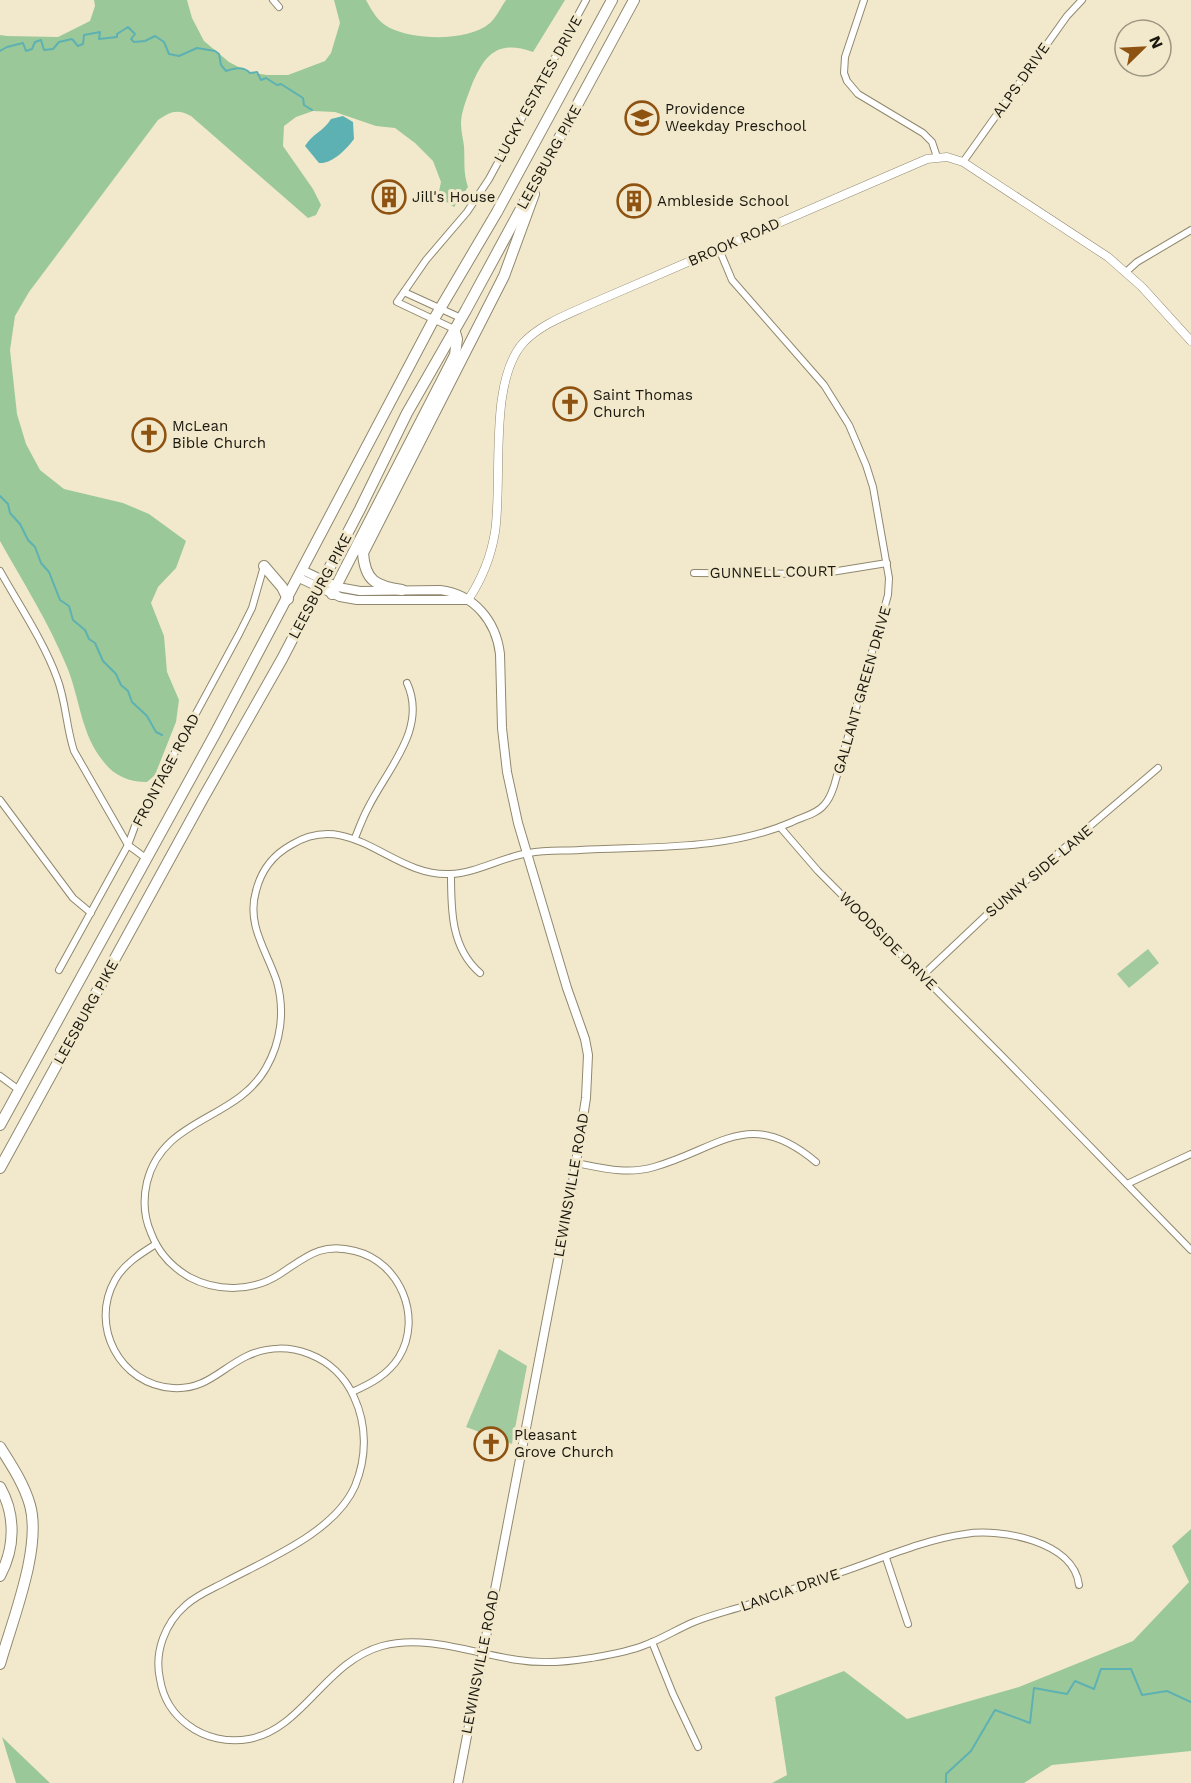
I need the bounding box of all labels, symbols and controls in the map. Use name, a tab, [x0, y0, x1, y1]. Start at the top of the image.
street label: LUCKY ESTATES DRIVE	[490, 12, 586, 166]
north arrow	[1113, 18, 1173, 78]
text: N	[1145, 33, 1167, 51]
street label: ALPS DRIVE	[989, 39, 1053, 121]
school or university icon: Providence Weekday Preschool	[624, 100, 660, 136]
place label: Providence Weekday Preschool	[665, 100, 807, 135]
street label: LEESBURG PIKE	[513, 101, 585, 213]
building icon: Jill's House	[371, 179, 407, 215]
building icon: Ambleside School	[616, 183, 652, 219]
place label: Jill's House	[412, 188, 495, 206]
place label: Ambleside School	[657, 192, 789, 210]
street label: BROOK ROAD	[685, 214, 783, 270]
church icon: Saint Thomas Church	[552, 386, 588, 422]
place label: Saint Thomas Church	[593, 386, 693, 421]
church icon: McLean Bible Church	[131, 417, 167, 453]
place label: McLean Bible Church	[172, 417, 266, 452]
street label: LEESBURG PIKE	[285, 530, 355, 642]
street label: GUNNELL COURT	[710, 562, 836, 582]
street label: GALLANT GREEN DRIVE	[829, 604, 895, 776]
street label: FRONTAGE ROAD	[129, 710, 203, 830]
street label: SUNNY SIDE LANE	[982, 821, 1096, 921]
street label: WOODSIDE DRIVE	[835, 888, 941, 994]
street label: LEESBURG PIKE	[50, 956, 122, 1068]
street label: LEWINSVILLE ROAD	[549, 1111, 593, 1259]
church icon: Pleasant Grove Church	[473, 1426, 509, 1462]
place label: Pleasant Grove Church	[514, 1426, 614, 1461]
street label: LANCIA DRIVE	[738, 1565, 842, 1615]
street label: LEWINSVILLE ROAD	[457, 1589, 503, 1735]

